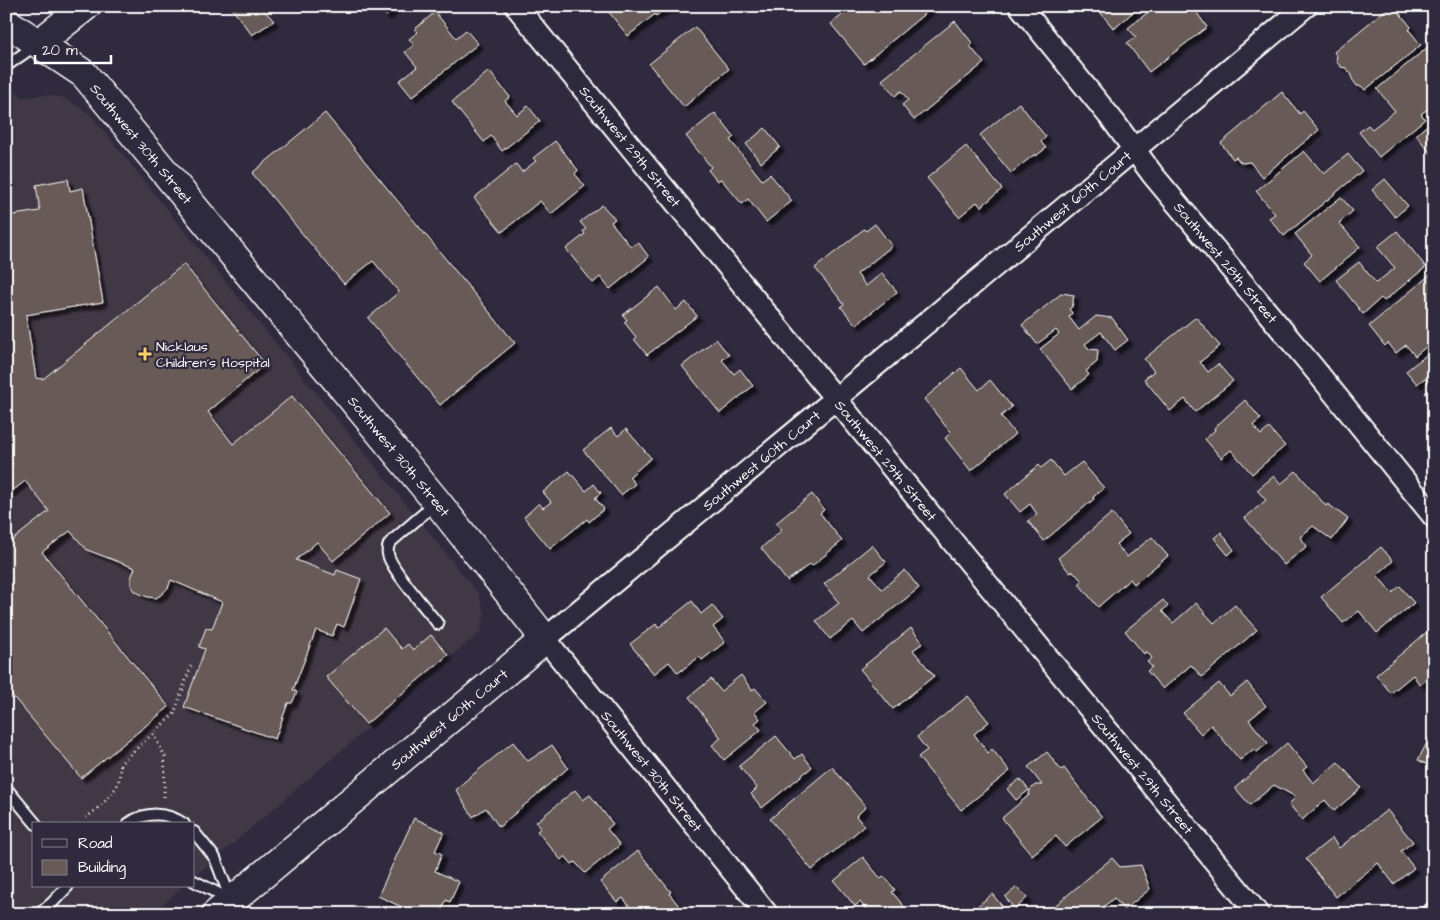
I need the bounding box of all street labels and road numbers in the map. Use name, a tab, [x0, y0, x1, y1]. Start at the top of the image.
street label: Southwest 30th Street	[85, 80, 197, 209]
street label: Southwest 29th Street	[574, 82, 685, 212]
street label: Southwest 60th Court	[1010, 147, 1137, 257]
street label: Southwest 28th Street	[1169, 198, 1282, 328]
street label: Southwest 30th Street	[343, 392, 454, 522]
street label: Southwest 29th Street	[830, 396, 941, 526]
street label: Southwest 60th Court	[698, 406, 826, 516]
street label: Southwest 60th Court	[387, 664, 513, 775]
street label: Southwest 30th Street	[596, 707, 707, 837]
street label: Southwest 29th Street	[1086, 709, 1198, 839]

